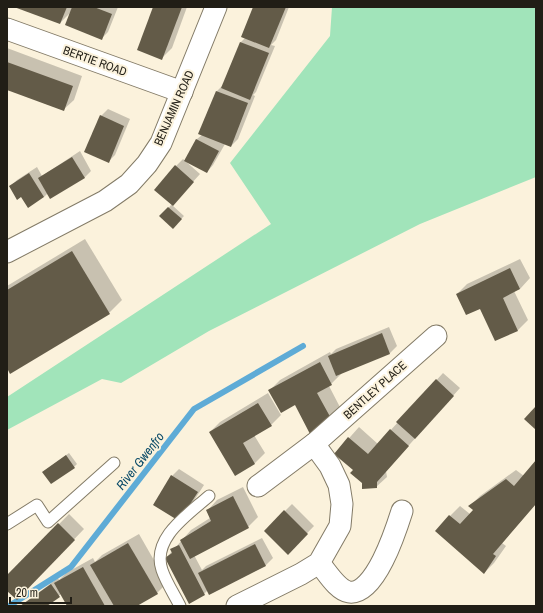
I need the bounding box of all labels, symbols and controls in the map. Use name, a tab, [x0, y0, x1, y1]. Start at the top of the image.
street label: BERTIE ROAD	[61, 42, 129, 80]
street label: BENJAMIN ROAD	[150, 68, 198, 148]
street label: BENTLEY PLACE	[340, 357, 410, 423]
water label: River Gwenfro	[112, 429, 168, 493]
scale bar	[10, 579, 71, 605]
text: 20 m	[16, 585, 38, 601]

